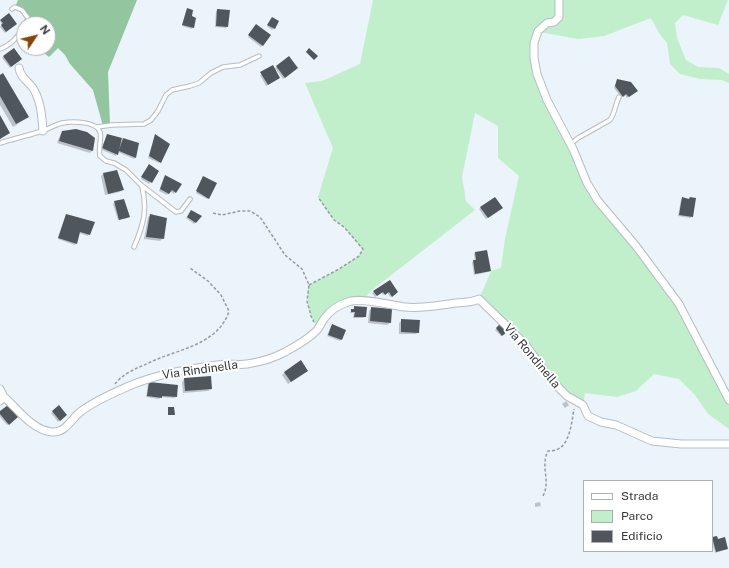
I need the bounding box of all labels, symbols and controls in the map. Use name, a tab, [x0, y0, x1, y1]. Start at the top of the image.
north arrow	[16, 16, 56, 56]
text: N	[38, 23, 52, 37]
street label: Via Rondinella	[501, 321, 563, 391]
street label: Via Rindinella	[161, 358, 239, 382]
legend	[583, 480, 713, 552]
text: Strada	[621, 489, 658, 503]
text: Parco	[621, 509, 653, 523]
text: Edificio	[621, 529, 663, 543]

